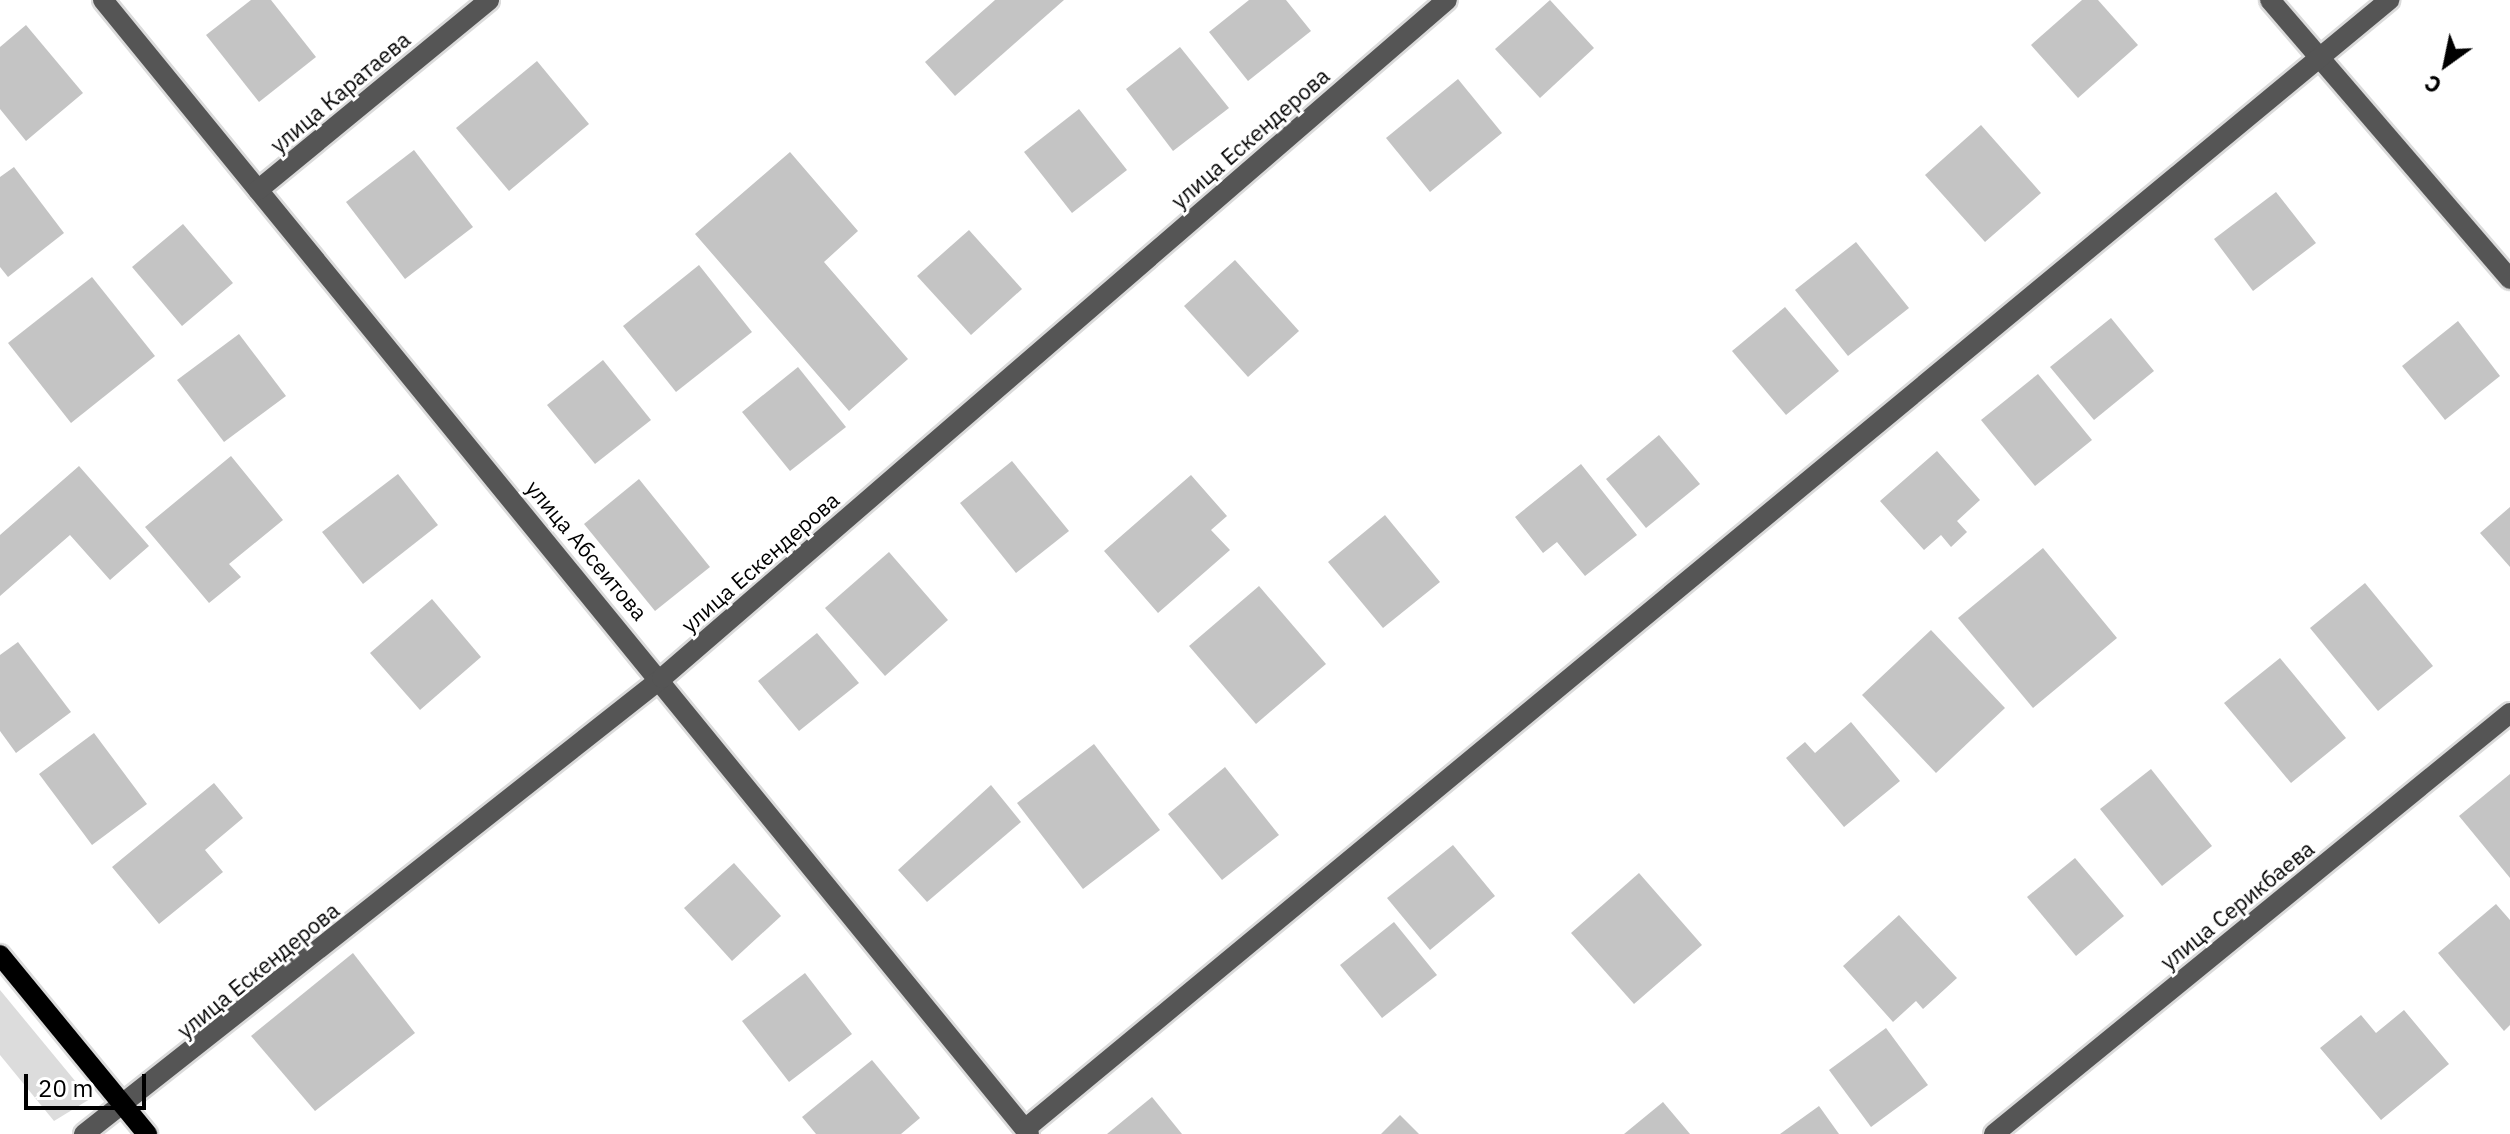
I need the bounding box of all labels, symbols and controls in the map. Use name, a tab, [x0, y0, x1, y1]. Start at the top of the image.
north arrow	[2406, 24, 2486, 104]
street label: улица Каратаева	[265, 26, 415, 158]
street label: улица Ескендерова	[1166, 62, 1334, 214]
text: С	[2419, 68, 2447, 101]
street label: улица Абсеитова	[521, 475, 653, 625]
street label: улица Ескендерова	[676, 486, 844, 638]
street label: улица Серикбаева	[2155, 835, 2319, 975]
street label: улица Ескендерова	[172, 897, 344, 1043]
scale bar	[28, 1058, 150, 1108]
text: 20 m	[38, 1072, 93, 1104]

